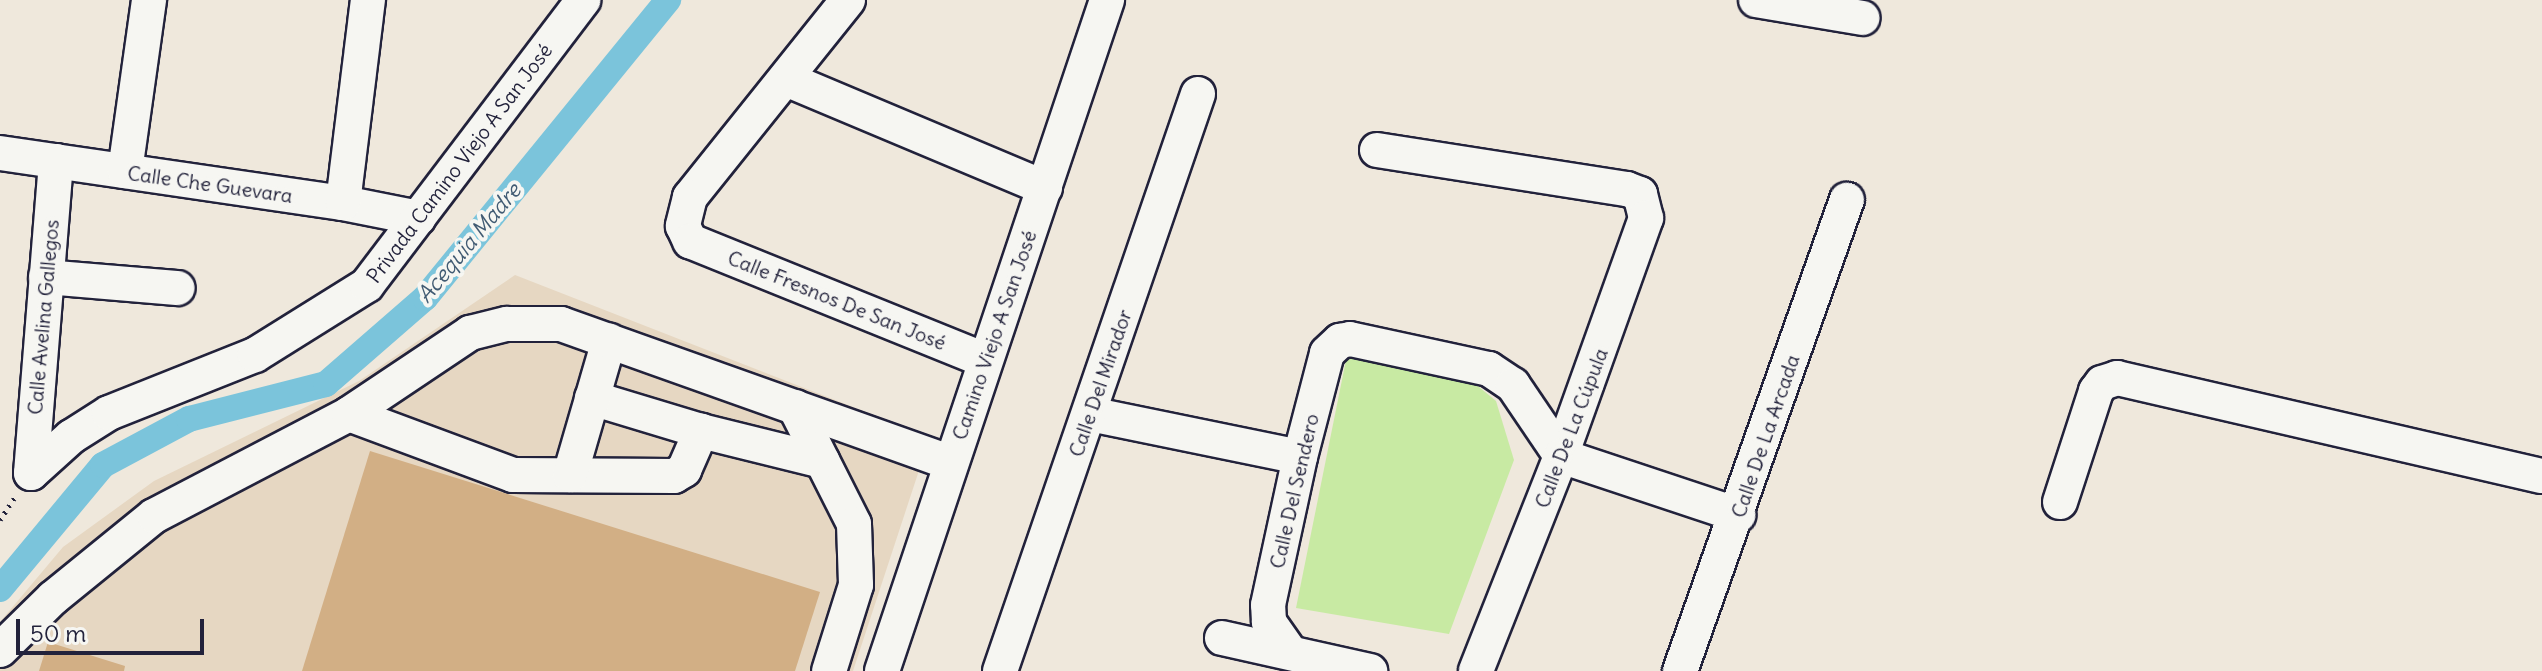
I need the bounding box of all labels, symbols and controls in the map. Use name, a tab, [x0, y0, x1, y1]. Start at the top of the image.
street label: Privada Camino Viejo A San José	[361, 39, 557, 287]
street label: Calle Che Guevara	[126, 161, 294, 207]
water label: Acequia Madre	[411, 178, 527, 308]
street label: Calle Avelina Gallegos	[23, 218, 63, 416]
street label: Camino Viejo A San José	[947, 227, 1041, 443]
street label: Calle Fresnos De San José	[724, 245, 950, 355]
street label: Calle Del Mirador	[1064, 306, 1136, 460]
street label: Calle De La Cúpula	[1530, 345, 1612, 511]
street label: Calle De La Arcada	[1726, 351, 1804, 521]
street label: Calle Del Sendero	[1265, 411, 1323, 571]
scale bar	[20, 603, 208, 653]
text: 50 m	[30, 618, 86, 648]

